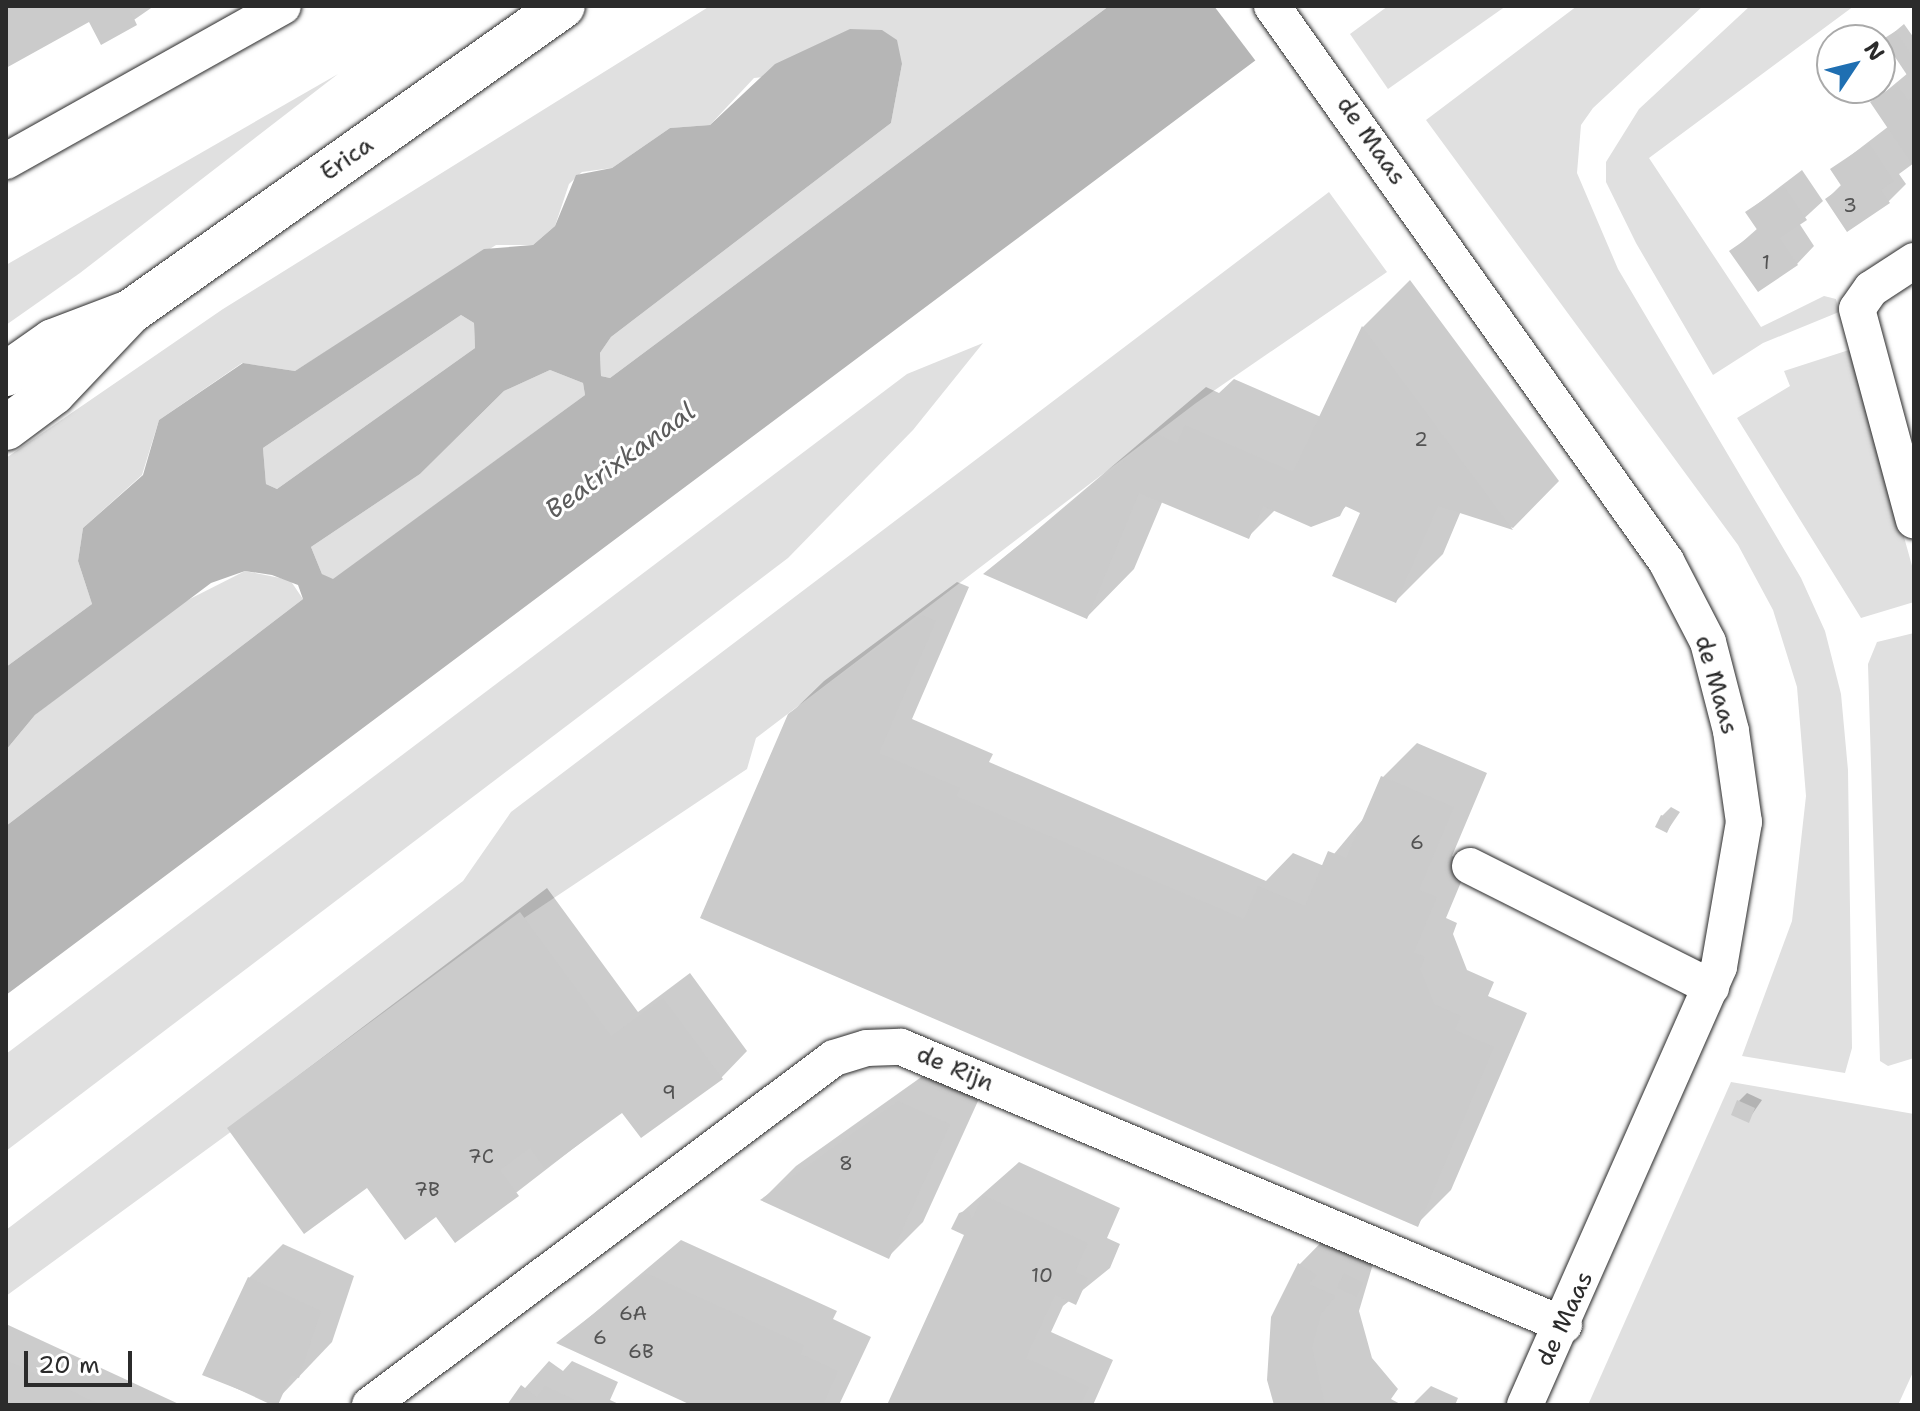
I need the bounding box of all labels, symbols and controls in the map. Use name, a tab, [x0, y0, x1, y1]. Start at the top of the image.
north arrow	[1816, 24, 1896, 104]
text: N	[1858, 36, 1891, 67]
street label: de Maas	[1330, 91, 1412, 191]
street label: Erica	[315, 131, 379, 187]
house number: 3	[1843, 193, 1857, 217]
house number: 1	[1762, 250, 1770, 274]
water label: Beatrixkanaal	[539, 395, 701, 525]
house number: 2	[1414, 427, 1428, 451]
street label: de Maas	[1688, 632, 1744, 738]
house number: 6	[1410, 830, 1424, 854]
street label: de Rijn	[912, 1040, 998, 1098]
house number: 9	[662, 1080, 676, 1104]
house number: 7C	[468, 1144, 494, 1168]
house number: 8	[839, 1151, 853, 1175]
house number: 7B	[414, 1177, 440, 1201]
house number: 10	[1031, 1263, 1053, 1287]
street label: de Maas	[1531, 1267, 1599, 1371]
house number: 6A	[619, 1301, 647, 1325]
house number: 6	[593, 1325, 607, 1349]
scale bar	[28, 1335, 136, 1385]
house number: 6B	[628, 1339, 654, 1363]
text: 20 m	[38, 1349, 100, 1381]

